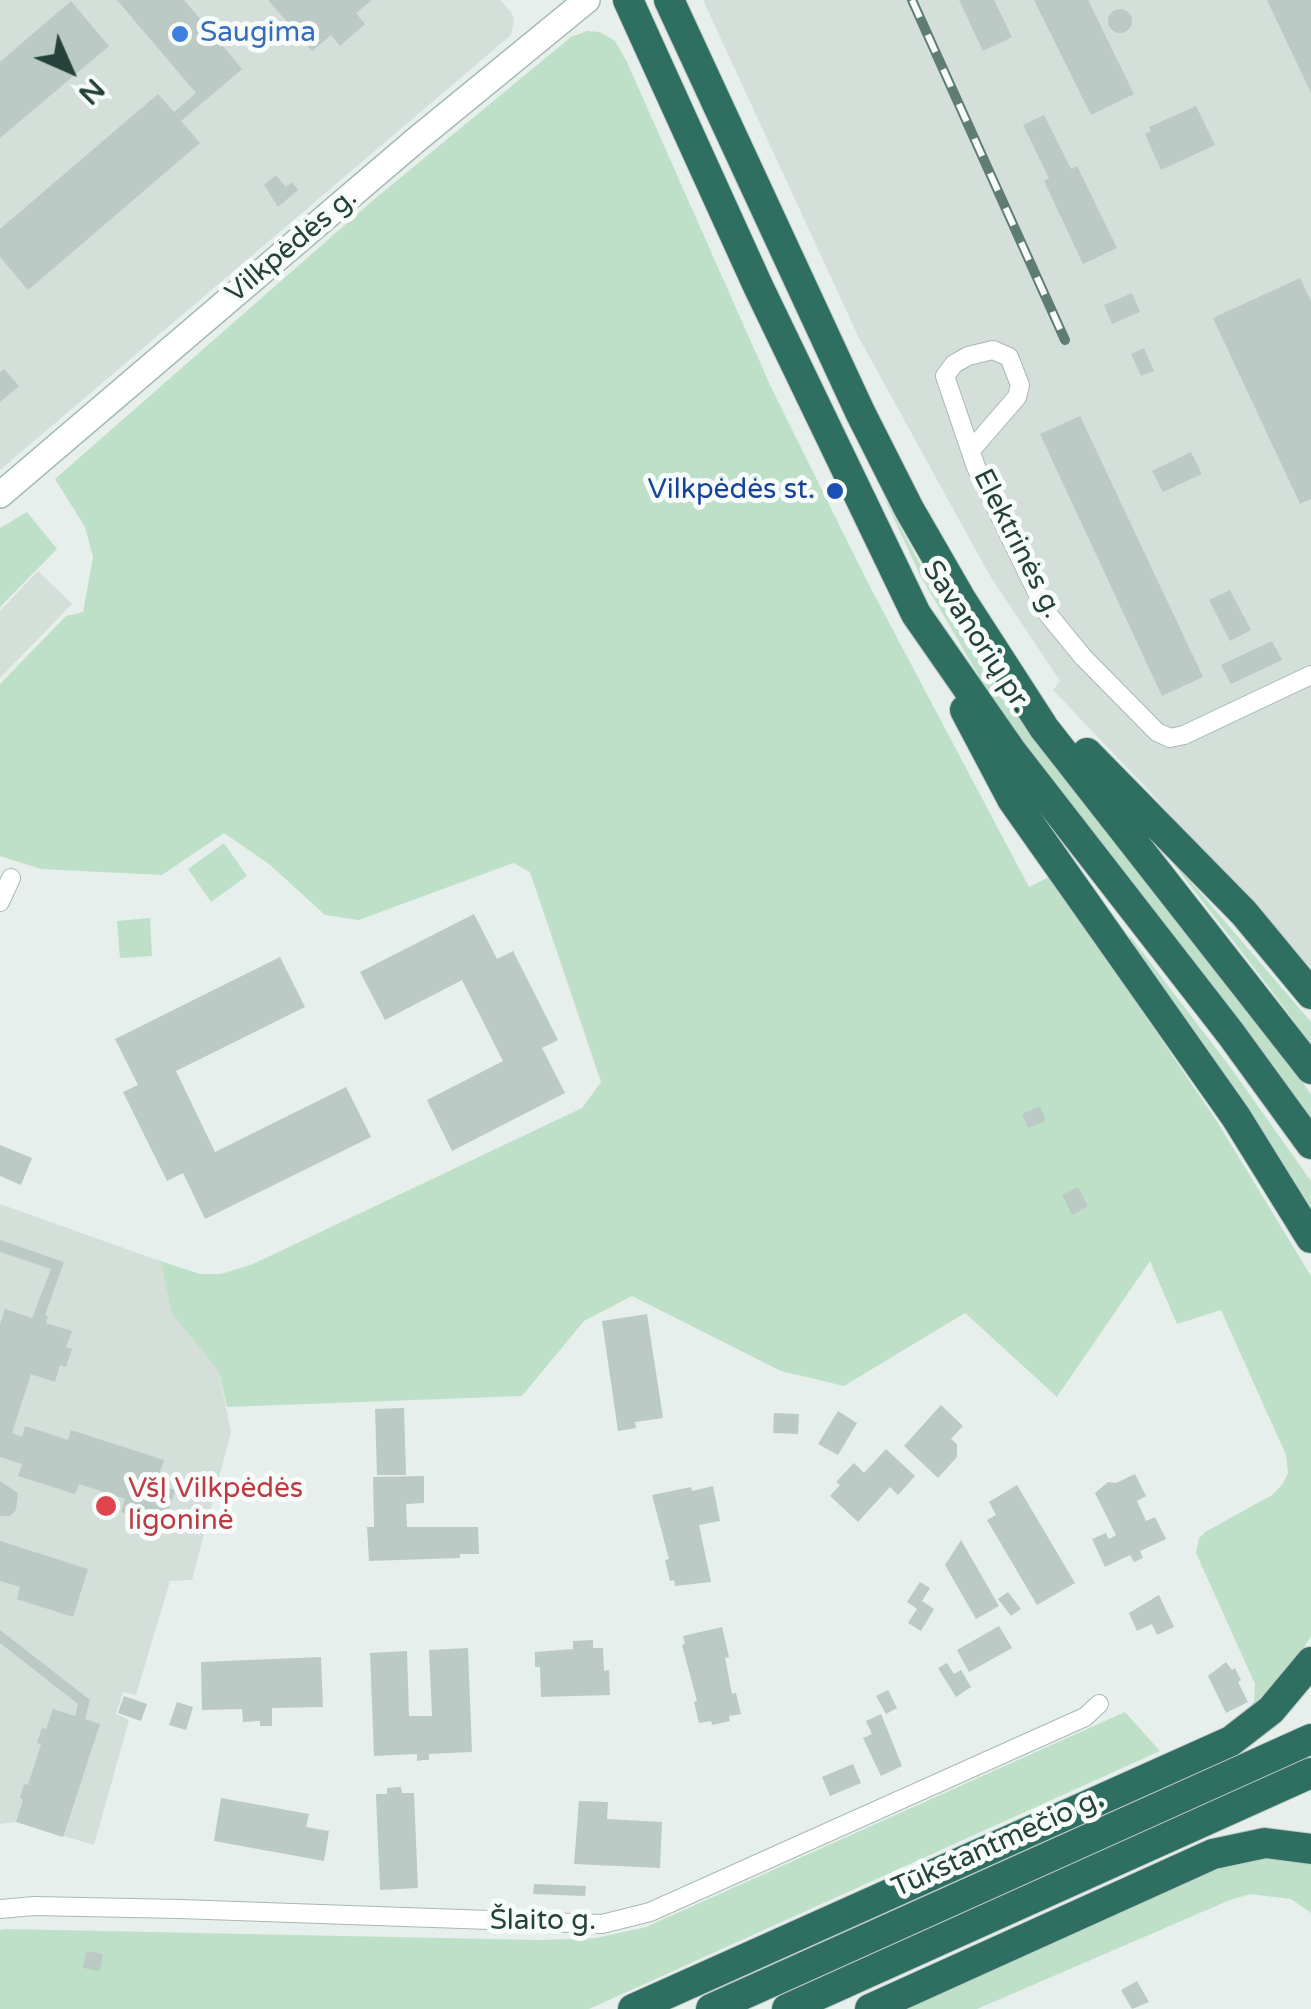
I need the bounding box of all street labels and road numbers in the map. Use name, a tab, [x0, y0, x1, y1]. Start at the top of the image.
street label: Vilkpėdės g.	[220, 181, 364, 311]
street label: Elektrinės g.	[965, 464, 1069, 624]
street label: Savanorių pr.	[915, 555, 1037, 719]
street label: Tūkstantmečio g.	[887, 1782, 1109, 1906]
street label: Šlaito g.	[490, 1905, 596, 1939]

